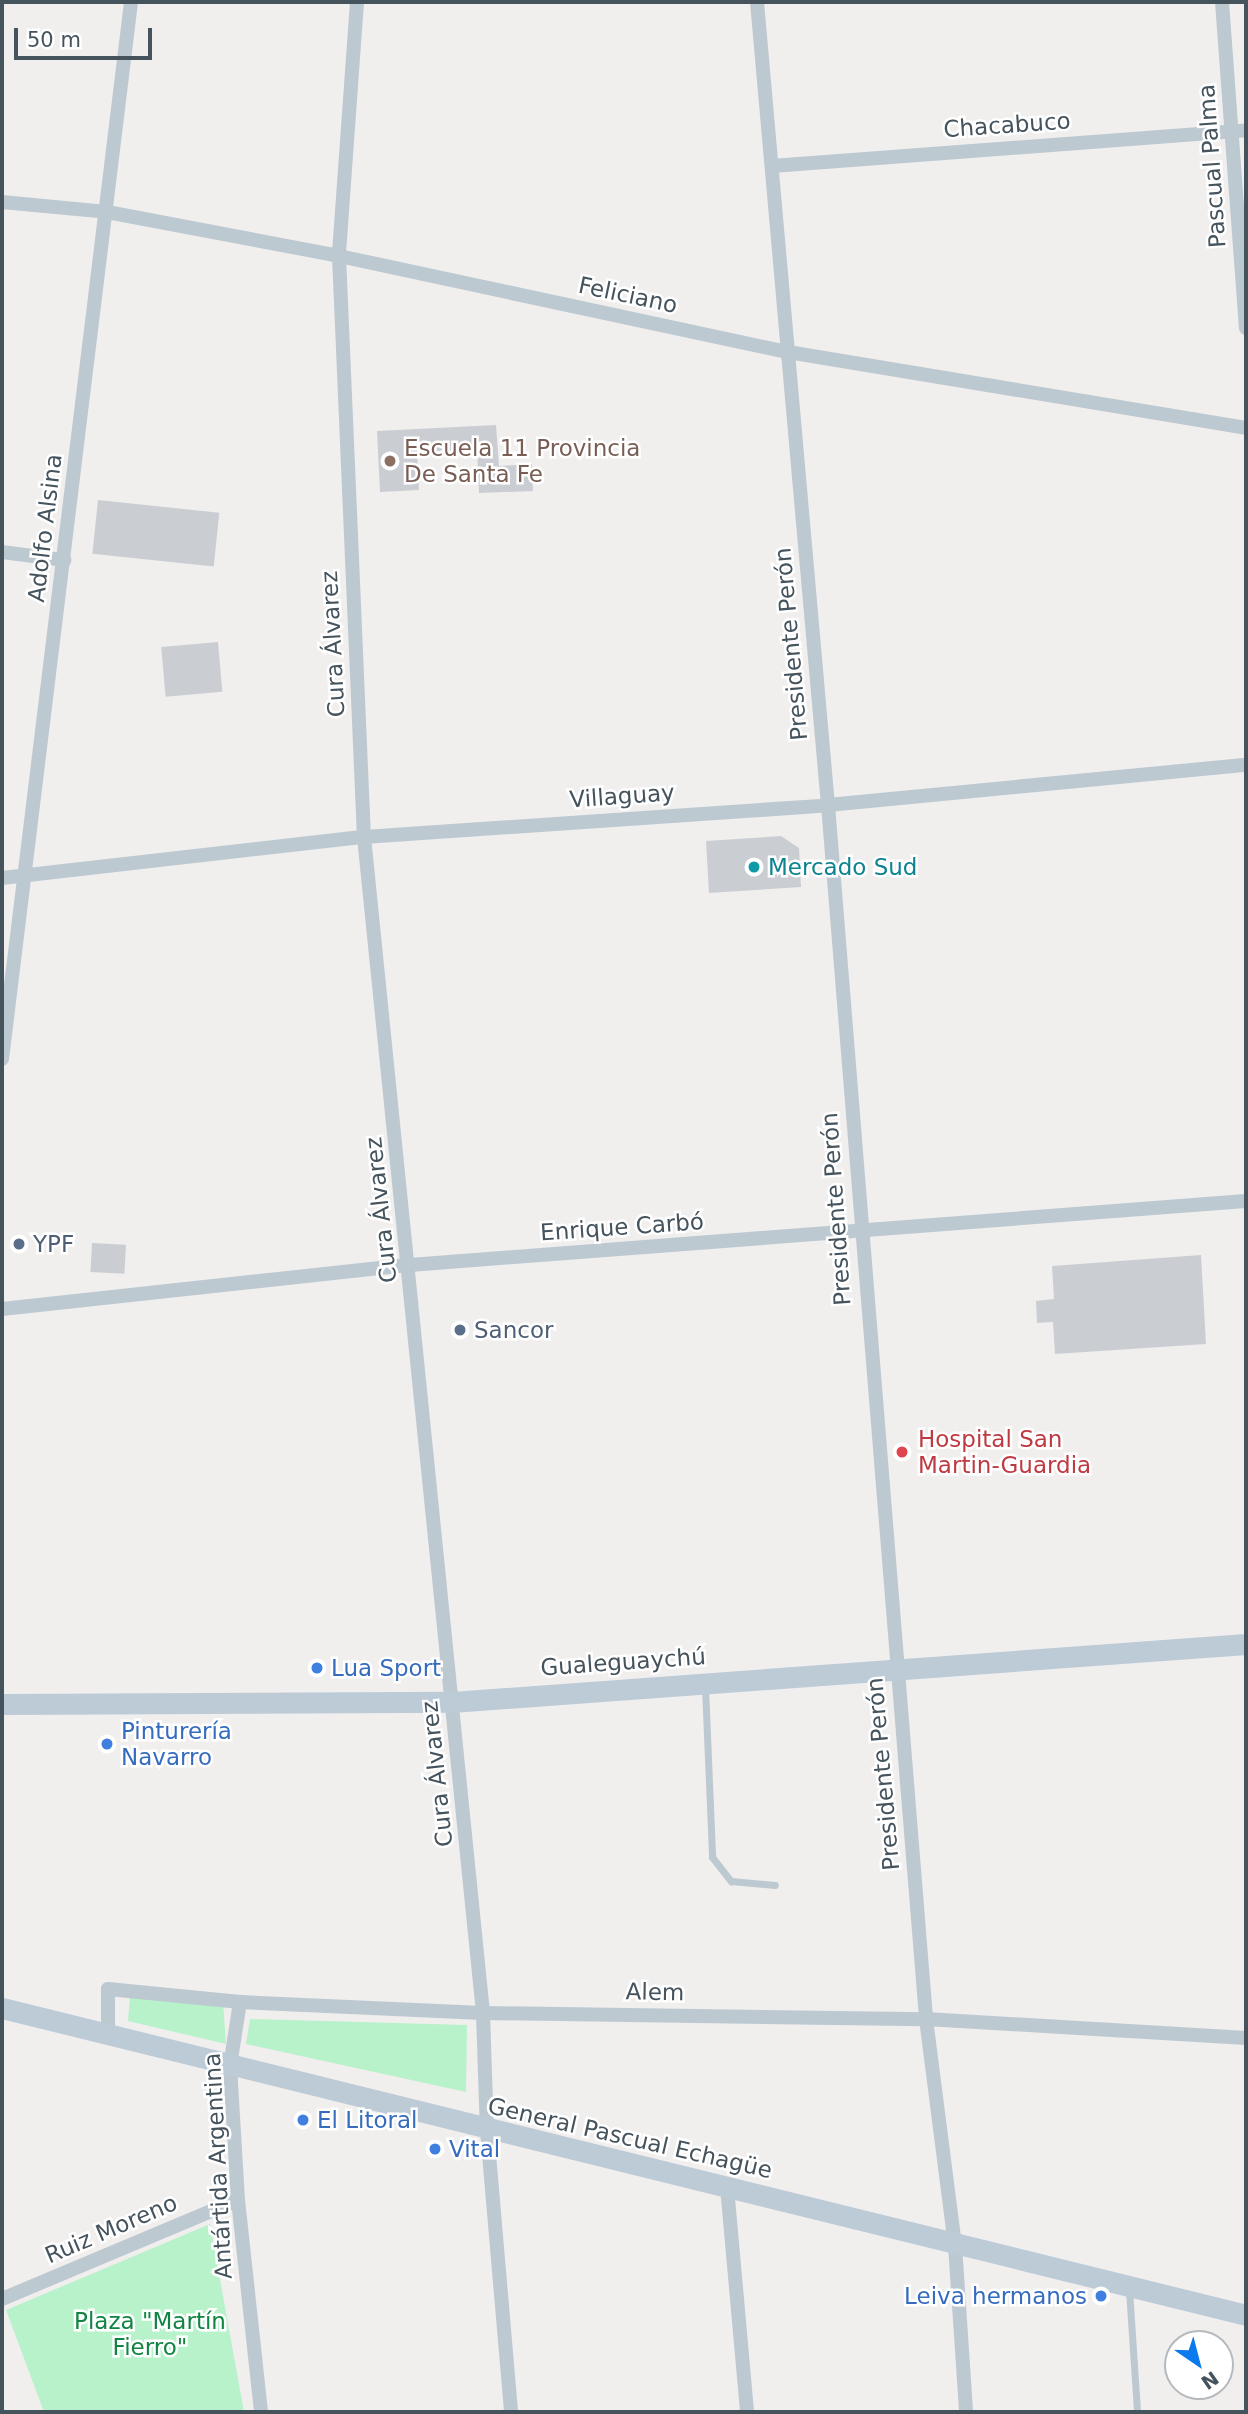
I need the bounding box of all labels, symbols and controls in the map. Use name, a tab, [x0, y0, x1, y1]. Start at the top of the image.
scale bar	[18, 14, 156, 58]
text: 50 m	[27, 28, 81, 52]
street label: Pascual Palma	[1193, 83, 1231, 249]
street label: Chacabuco	[943, 107, 1071, 143]
street label: Feliciano	[576, 271, 680, 319]
place label: Escuela 11 Provincia De Santa Fe	[404, 434, 640, 488]
street label: Adolfo Alsina	[22, 452, 68, 604]
marker: Escuela 11 Provincia De Santa Fe	[382, 453, 398, 469]
street label: Presidente Perón	[769, 546, 813, 742]
street label: Cura Álvarez	[315, 570, 351, 718]
street label: Villaguay	[568, 779, 676, 813]
place label: Mercado Sud	[768, 853, 917, 881]
marker: Mercado Sud	[746, 859, 762, 875]
street label: Presidente Perón	[815, 1112, 857, 1306]
street label: Cura Álvarez	[360, 1136, 402, 1284]
street label: Enrique Carbó	[539, 1208, 705, 1246]
place label: YPF	[33, 1230, 74, 1258]
marker: YPF	[11, 1236, 27, 1252]
place label: Sancor	[474, 1316, 553, 1344]
marker: Sancor	[452, 1322, 468, 1338]
place label: Hospital San Martin-Guardia	[918, 1425, 1091, 1479]
marker: Hospital San Martin-Guardia	[892, 1442, 912, 1462]
street label: Gualeguaychú	[539, 1642, 707, 1682]
place label: Lua Sport	[331, 1654, 441, 1682]
marker: Lua Sport	[309, 1660, 325, 1676]
street label: Presidente Perón	[861, 1676, 905, 1872]
street label: Cura Álvarez	[416, 1700, 458, 1848]
place label: Pinturería Navarro	[121, 1717, 232, 1771]
marker: Pinturería Navarro	[99, 1736, 115, 1752]
street label: Alem	[625, 1978, 685, 2006]
street label: Antártida Argentina	[198, 2052, 238, 2280]
street label: General Pascual Echagüe	[485, 2092, 775, 2184]
place label: El Litoral	[317, 2106, 417, 2134]
marker: El Litoral	[295, 2112, 311, 2128]
place label: Vital	[449, 2135, 500, 2163]
marker: Vital	[427, 2141, 443, 2157]
street label: Ruiz Moreno	[41, 2189, 181, 2269]
place label: Leiva hermanos	[904, 2282, 1087, 2310]
marker: Leiva hermanos	[1093, 2288, 1109, 2304]
park label: Plaza "Martín Fierro"	[74, 2307, 226, 2361]
north arrow	[1164, 2330, 1234, 2400]
text: N	[1197, 2367, 1223, 2394]

